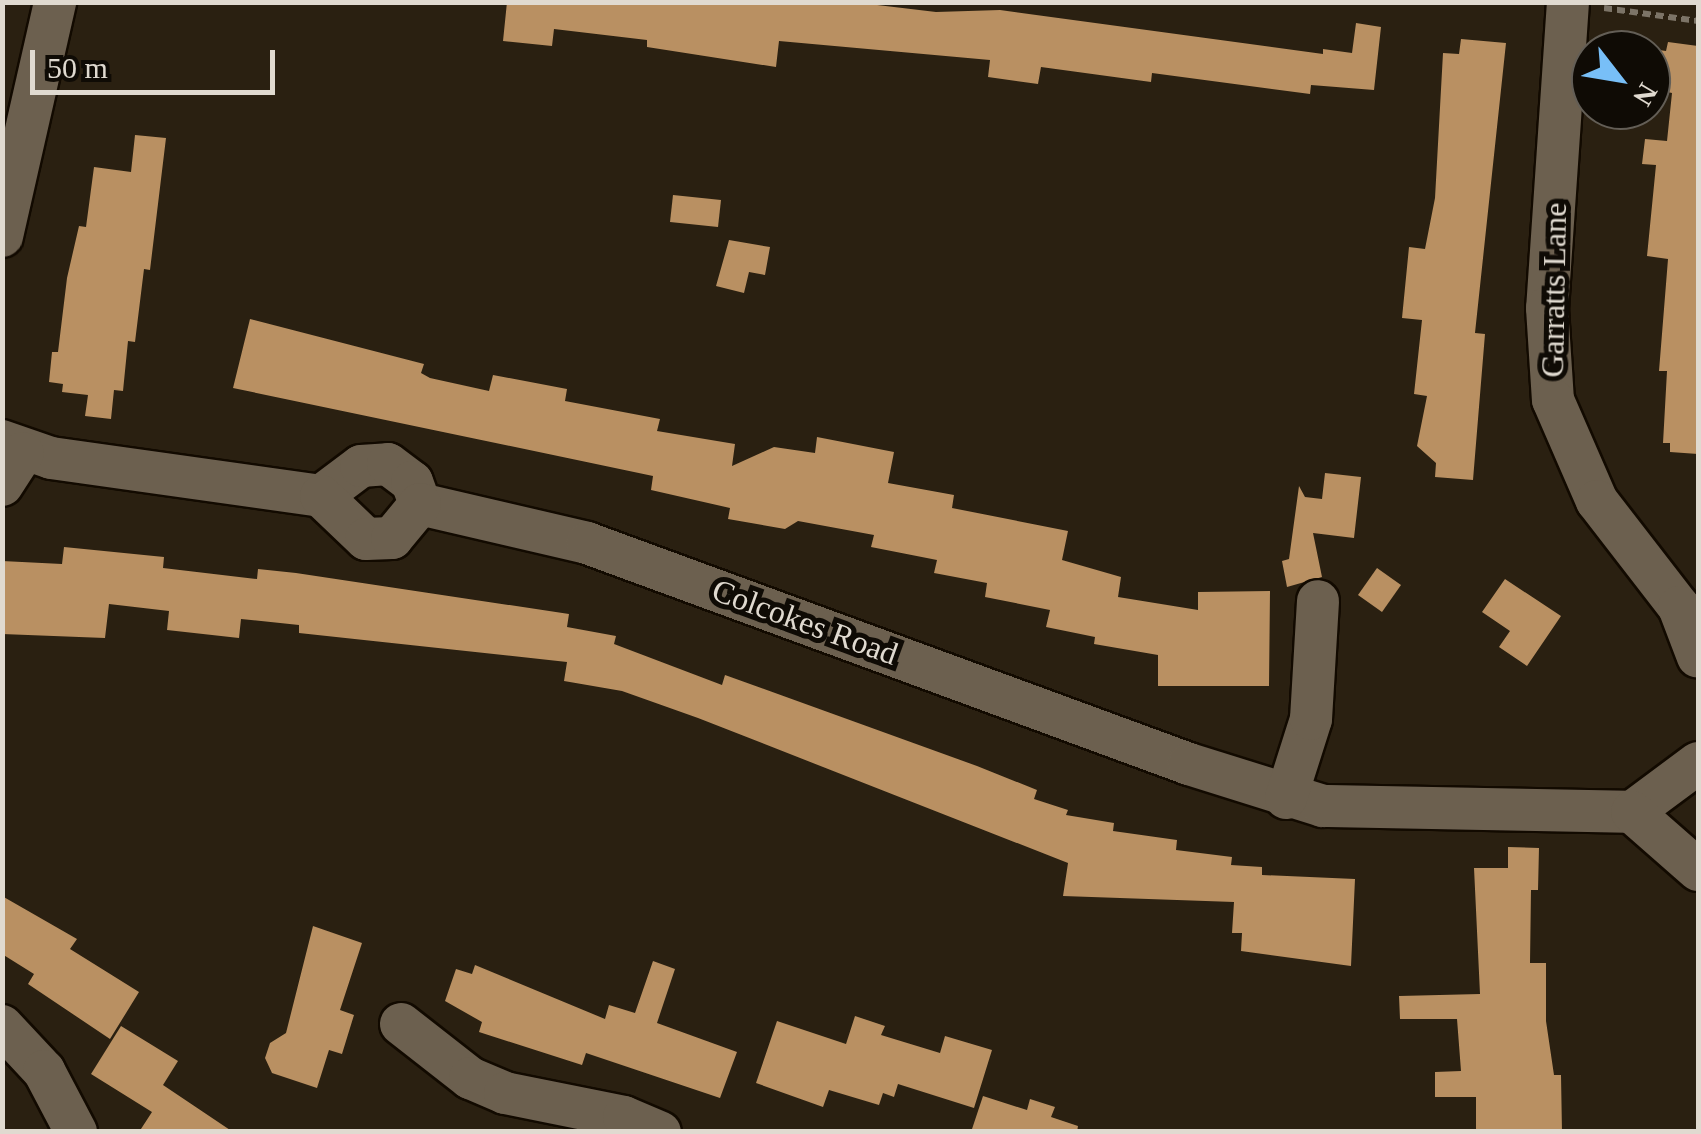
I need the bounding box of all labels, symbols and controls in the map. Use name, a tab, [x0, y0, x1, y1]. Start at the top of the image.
scale bar	[35, 30, 280, 92]
north arrow	[1571, 30, 1671, 130]
text: 50 m	[47, 51, 108, 84]
text: N	[1627, 78, 1664, 111]
street label: Garratts Lane	[1533, 202, 1575, 378]
street label: Colcokes Road	[707, 571, 903, 673]

